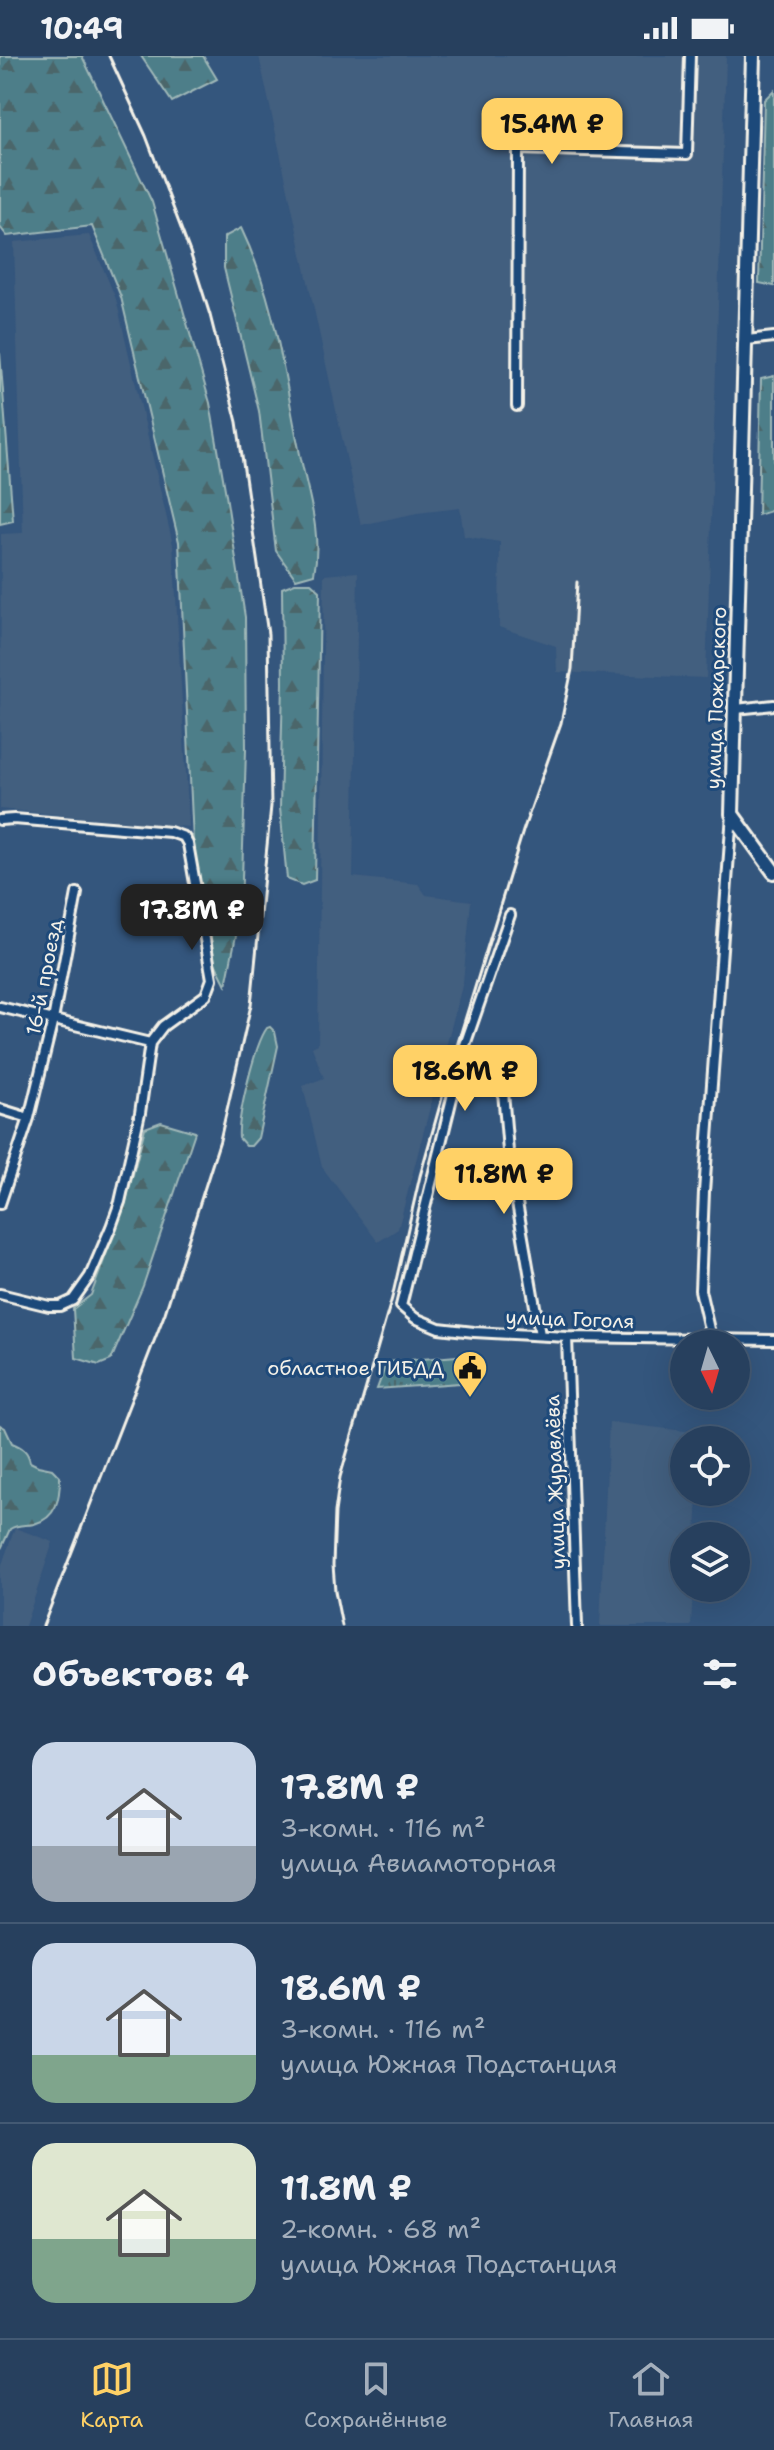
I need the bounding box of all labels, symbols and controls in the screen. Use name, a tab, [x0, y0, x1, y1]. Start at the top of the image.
text: 10:49	[40, 8, 124, 49]
pin: 15.4M ₽	[478, 98, 626, 166]
text: 15.4M ₽	[500, 106, 604, 141]
street label: улица Пожарского	[700, 606, 732, 790]
pin: 17.8M ₽	[118, 884, 266, 952]
text: 17.8M ₽	[139, 892, 245, 927]
street label: 16-й проезд	[20, 916, 68, 1037]
pin: 18.6M ₽	[391, 1045, 539, 1113]
text: 18.6M ₽	[411, 1053, 519, 1088]
pin: 11.8M ₽	[430, 1148, 578, 1216]
text: 11.8M ₽	[454, 1156, 554, 1191]
street label: улица Гоголя	[505, 1304, 635, 1334]
north arrow	[670, 1330, 750, 1410]
map controls	[670, 1330, 750, 1602]
public building icon: областное ГИБДД	[451, 1349, 489, 1399]
place label: областное ГИБДД	[267, 1355, 444, 1381]
street label: улица Журавлёва	[539, 1394, 571, 1570]
button: locate	[670, 1426, 750, 1506]
button: layers	[670, 1522, 750, 1602]
text: Объектов: 4	[32, 1651, 249, 1697]
icon: filters	[698, 1652, 742, 1696]
text: 17.8M ₽	[280, 1764, 419, 1810]
icon: home	[96, 1774, 192, 1870]
text: 3-комн. · 116 m²	[280, 1810, 486, 1845]
text: улица Авиамоторная	[280, 1845, 557, 1880]
text: 18.6M ₽	[280, 1965, 421, 2011]
icon: home	[96, 1975, 192, 2071]
text: 3-комн. · 116 m²	[280, 2011, 486, 2046]
text: улица Южная Подстанция	[280, 2046, 618, 2081]
text: 11.8M ₽	[280, 2165, 412, 2211]
icon: home	[96, 2175, 192, 2271]
text: 2-комн. · 68 m²	[280, 2211, 481, 2246]
text: улица Южная Подстанция	[280, 2246, 618, 2281]
tab: Карта	[80, 2357, 143, 2434]
tab: Сохранённые	[304, 2357, 448, 2434]
tab: Главная	[608, 2357, 694, 2434]

